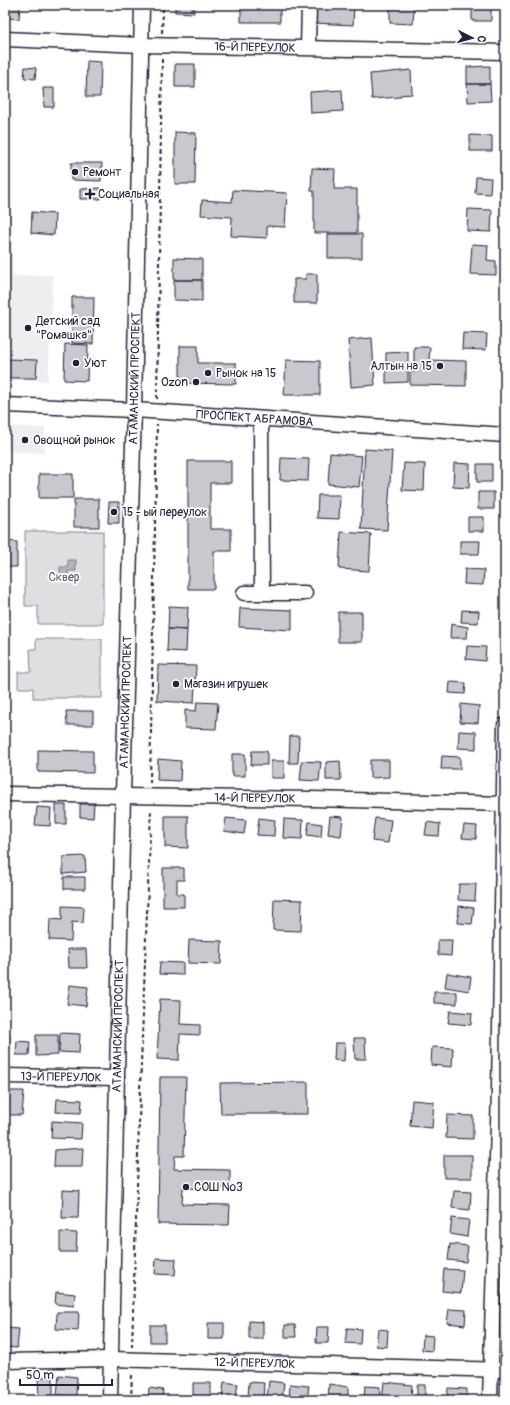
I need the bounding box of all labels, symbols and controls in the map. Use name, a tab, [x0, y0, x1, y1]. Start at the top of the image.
north arrow	[452, 18, 492, 58]
text: С	[475, 35, 488, 43]
street label: 16-Й ПЕРЕУЛОК	[214, 39, 296, 56]
place label: Ремонт	[83, 165, 121, 180]
marker: Ремонт	[70, 167, 80, 177]
place label: Социальная	[98, 187, 160, 202]
marker: Социальная	[85, 189, 95, 199]
street label: АТАМАНСКИЙ ПРОСПЕКТ	[126, 311, 144, 445]
place label: Детский сад "Ромашка"	[35, 314, 101, 343]
marker: Детский сад "Ромашка"	[23, 323, 33, 333]
place label: Уют	[84, 356, 107, 371]
marker: Уют	[71, 358, 81, 368]
place label: Алтын на 15	[370, 359, 432, 374]
marker: Алтын на 15	[435, 361, 445, 371]
place label: Рынок на 15	[216, 366, 276, 381]
marker: Рынок на 15	[203, 368, 213, 378]
place label: Ozon	[161, 375, 188, 390]
marker: Ozon	[191, 377, 201, 387]
street label: ПРОСПЕКТ АБРАМОВА	[195, 407, 314, 430]
place label: Овощной рынок	[33, 433, 115, 448]
marker: Овощной рынок	[20, 435, 30, 445]
place label: 15 - ый переулок	[122, 505, 207, 520]
marker: 15 - ый переулок	[109, 507, 119, 517]
park label: Сквер	[48, 570, 80, 585]
street label: АТАМАНСКИЙ ПРОСПЕКТ	[117, 635, 136, 769]
place label: Магазин игрушек	[184, 677, 268, 692]
marker: Магазин игрушек	[171, 679, 181, 689]
street label: 14-Й ПЕРЕУЛОК	[214, 790, 296, 807]
street label: АТАМАНСКИЙ ПРОСПЕКТ	[110, 959, 127, 1093]
street label: 13-Й ПЕРЕУЛОК	[20, 1069, 102, 1086]
place label: СОШ №3	[194, 1180, 243, 1195]
marker: СОШ №3	[181, 1182, 191, 1192]
street label: 12-Й ПЕРЕУЛОК	[214, 1355, 296, 1372]
scale bar	[20, 1361, 112, 1387]
text: 50 m	[26, 1368, 54, 1383]

